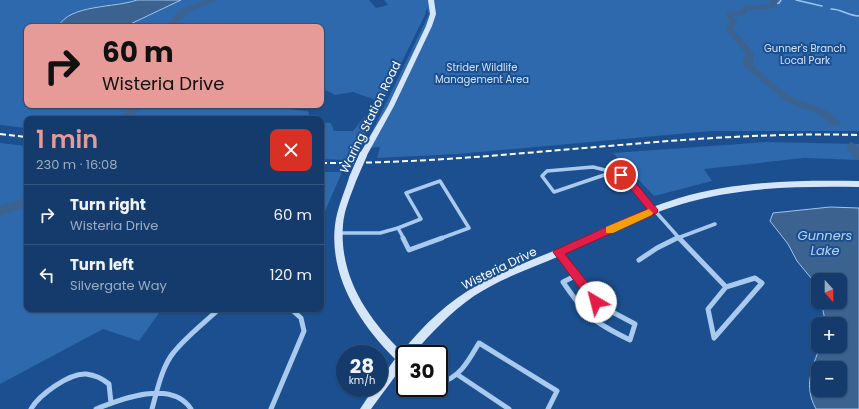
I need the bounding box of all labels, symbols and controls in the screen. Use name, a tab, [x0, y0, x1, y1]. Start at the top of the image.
text: 60 m	[102, 33, 174, 72]
icon: right	[36, 40, 88, 92]
park label: Gunner's Branch Local Park	[764, 41, 846, 68]
street label: Waring Station Road	[335, 58, 405, 176]
park label: Strider Wildlife Management Area	[435, 60, 529, 87]
text: Wisteria Drive	[102, 71, 224, 96]
text: 1 min	[36, 123, 98, 156]
button: close	[270, 129, 312, 171]
text: 230 m · 16:08	[36, 155, 117, 174]
pin	[604, 158, 638, 192]
icon: arrive	[610, 164, 632, 186]
text: Turn right	[70, 194, 146, 215]
icon: right	[36, 204, 58, 226]
text: 60 m	[274, 204, 312, 225]
text: Wisteria Drive	[70, 216, 158, 235]
water label: Gunners Lake	[798, 226, 853, 260]
street label: Wisteria Drive	[459, 242, 539, 294]
text: Turn left	[70, 254, 134, 275]
icon: left	[36, 264, 58, 286]
text: 120 m	[270, 264, 312, 285]
north arrow	[811, 273, 847, 309]
map controls	[811, 273, 847, 397]
text: Silvergate Way	[70, 276, 167, 295]
position arrow	[575, 281, 617, 323]
button: +	[811, 317, 847, 353]
speed limit sign: 30	[396, 345, 448, 397]
text: 28	[350, 352, 374, 380]
button: −	[811, 361, 847, 397]
text: km/h	[349, 373, 375, 388]

